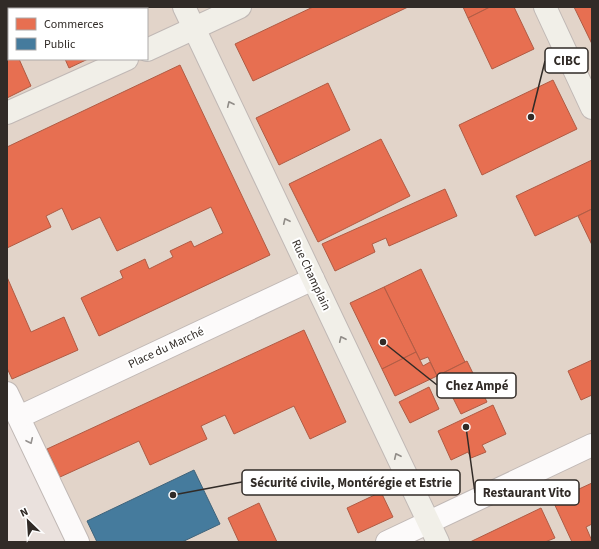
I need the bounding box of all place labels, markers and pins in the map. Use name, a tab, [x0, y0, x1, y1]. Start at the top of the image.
callout: CIBC	[545, 48, 588, 73]
callout: Chez Ampé	[437, 373, 516, 398]
callout: Sécurité civile, Montérégie et Estrie	[242, 470, 460, 495]
callout: Restaurant Vito	[475, 480, 579, 505]

